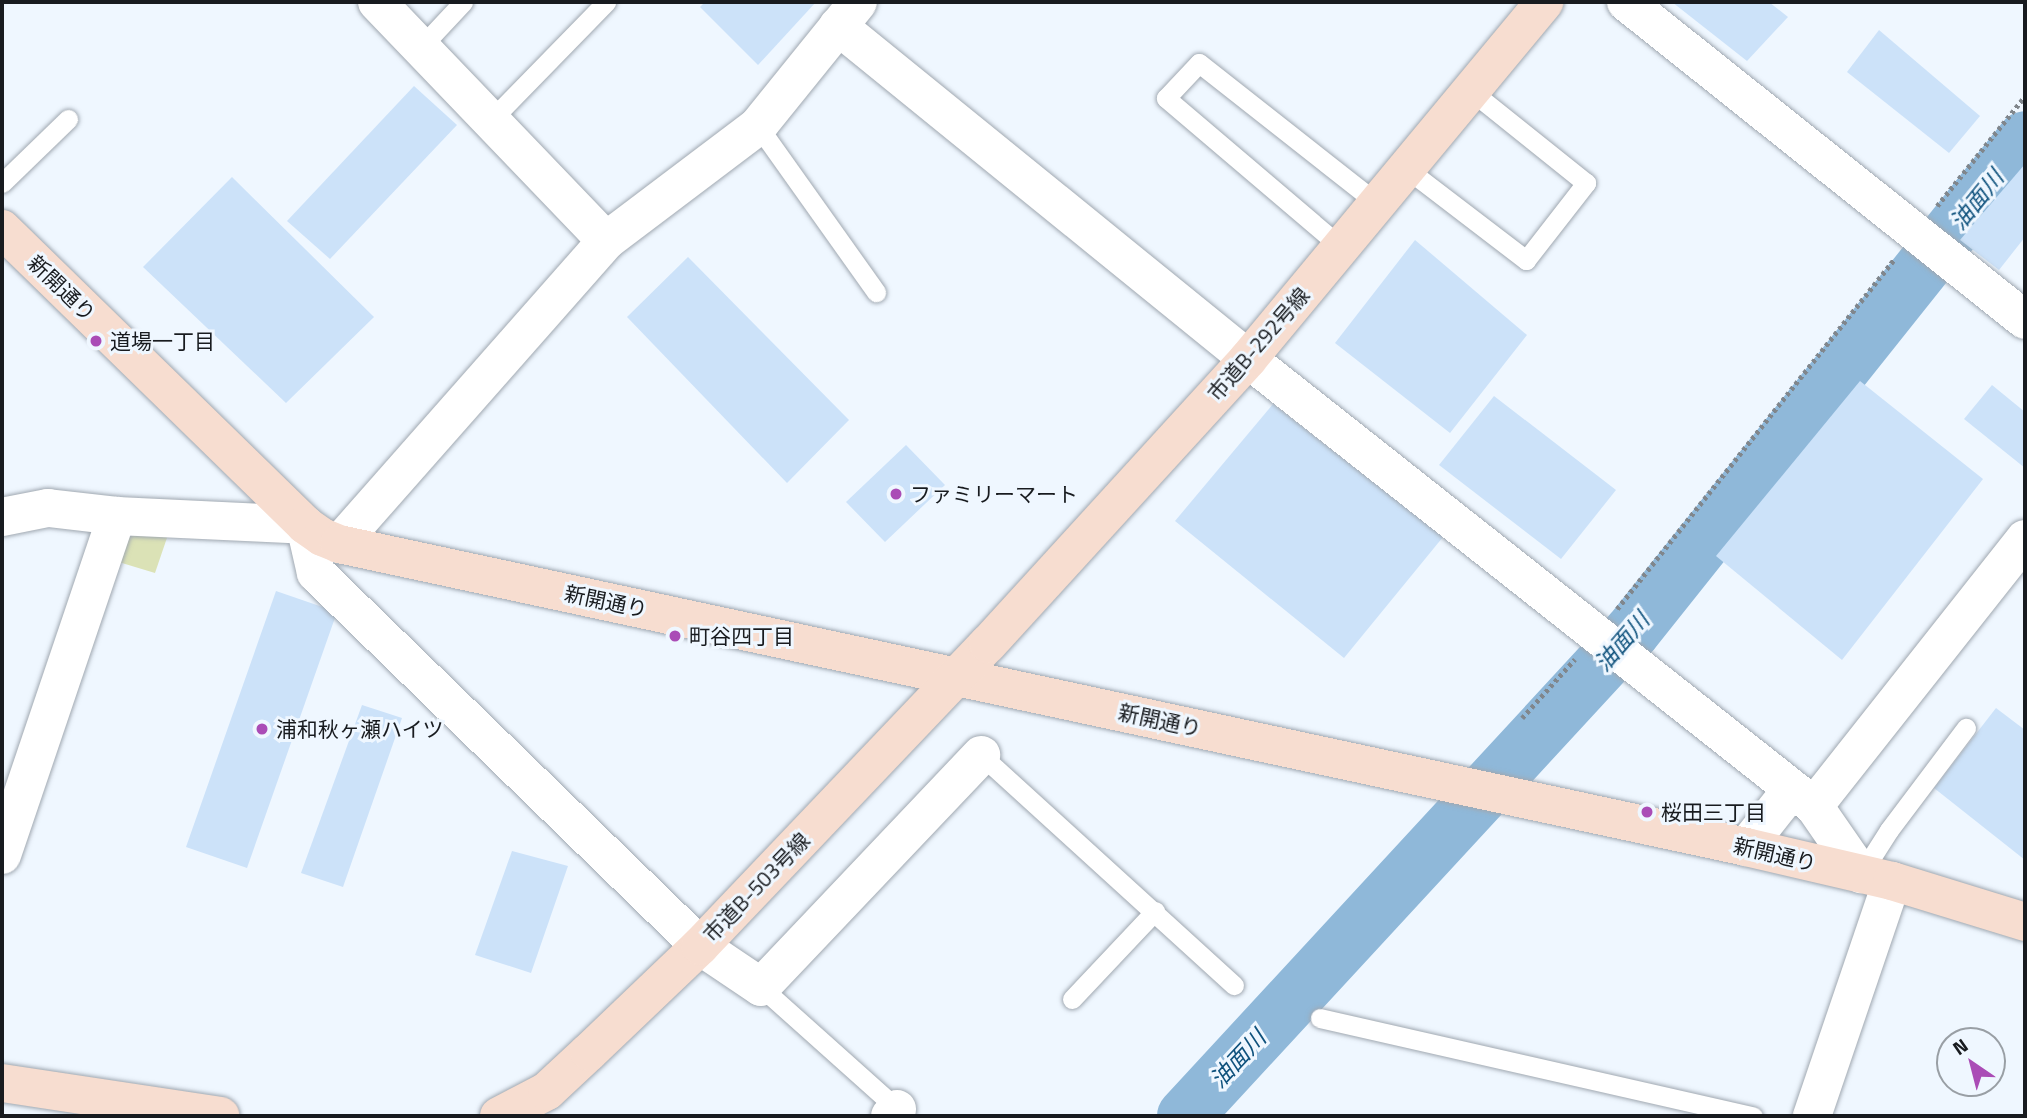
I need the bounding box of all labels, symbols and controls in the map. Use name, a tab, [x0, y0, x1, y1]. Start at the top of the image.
water label: 油面川	[1945, 165, 2009, 235]
street label: 新開通り	[23, 250, 101, 326]
street label: 市道B-292号線	[1202, 282, 1314, 406]
place label: 道場一丁目	[110, 328, 215, 354]
marker: 道場一丁目	[88, 333, 104, 349]
place label: ファミリーマート	[910, 481, 1078, 507]
marker: ファミリーマート	[888, 486, 904, 502]
street label: 新開通り	[562, 580, 650, 622]
water label: 油面川	[1589, 607, 1655, 677]
place label: 町谷四丁目	[689, 623, 794, 649]
marker: 町谷四丁目	[667, 628, 683, 644]
street label: 新開通り	[1116, 699, 1204, 741]
place label: 浦和秋ヶ瀬ハイツ	[276, 716, 444, 742]
marker: 浦和秋ヶ瀬ハイツ	[254, 721, 270, 737]
place label: 桜田三丁目	[1661, 799, 1766, 825]
marker: 桜田三丁目	[1639, 804, 1655, 820]
street label: 市道B-503号線	[698, 827, 814, 947]
street label: 新開通り	[1731, 832, 1819, 876]
water label: 油面川	[1204, 1024, 1272, 1094]
north arrow	[1936, 1027, 2006, 1097]
text: N	[1946, 1030, 1974, 1062]

